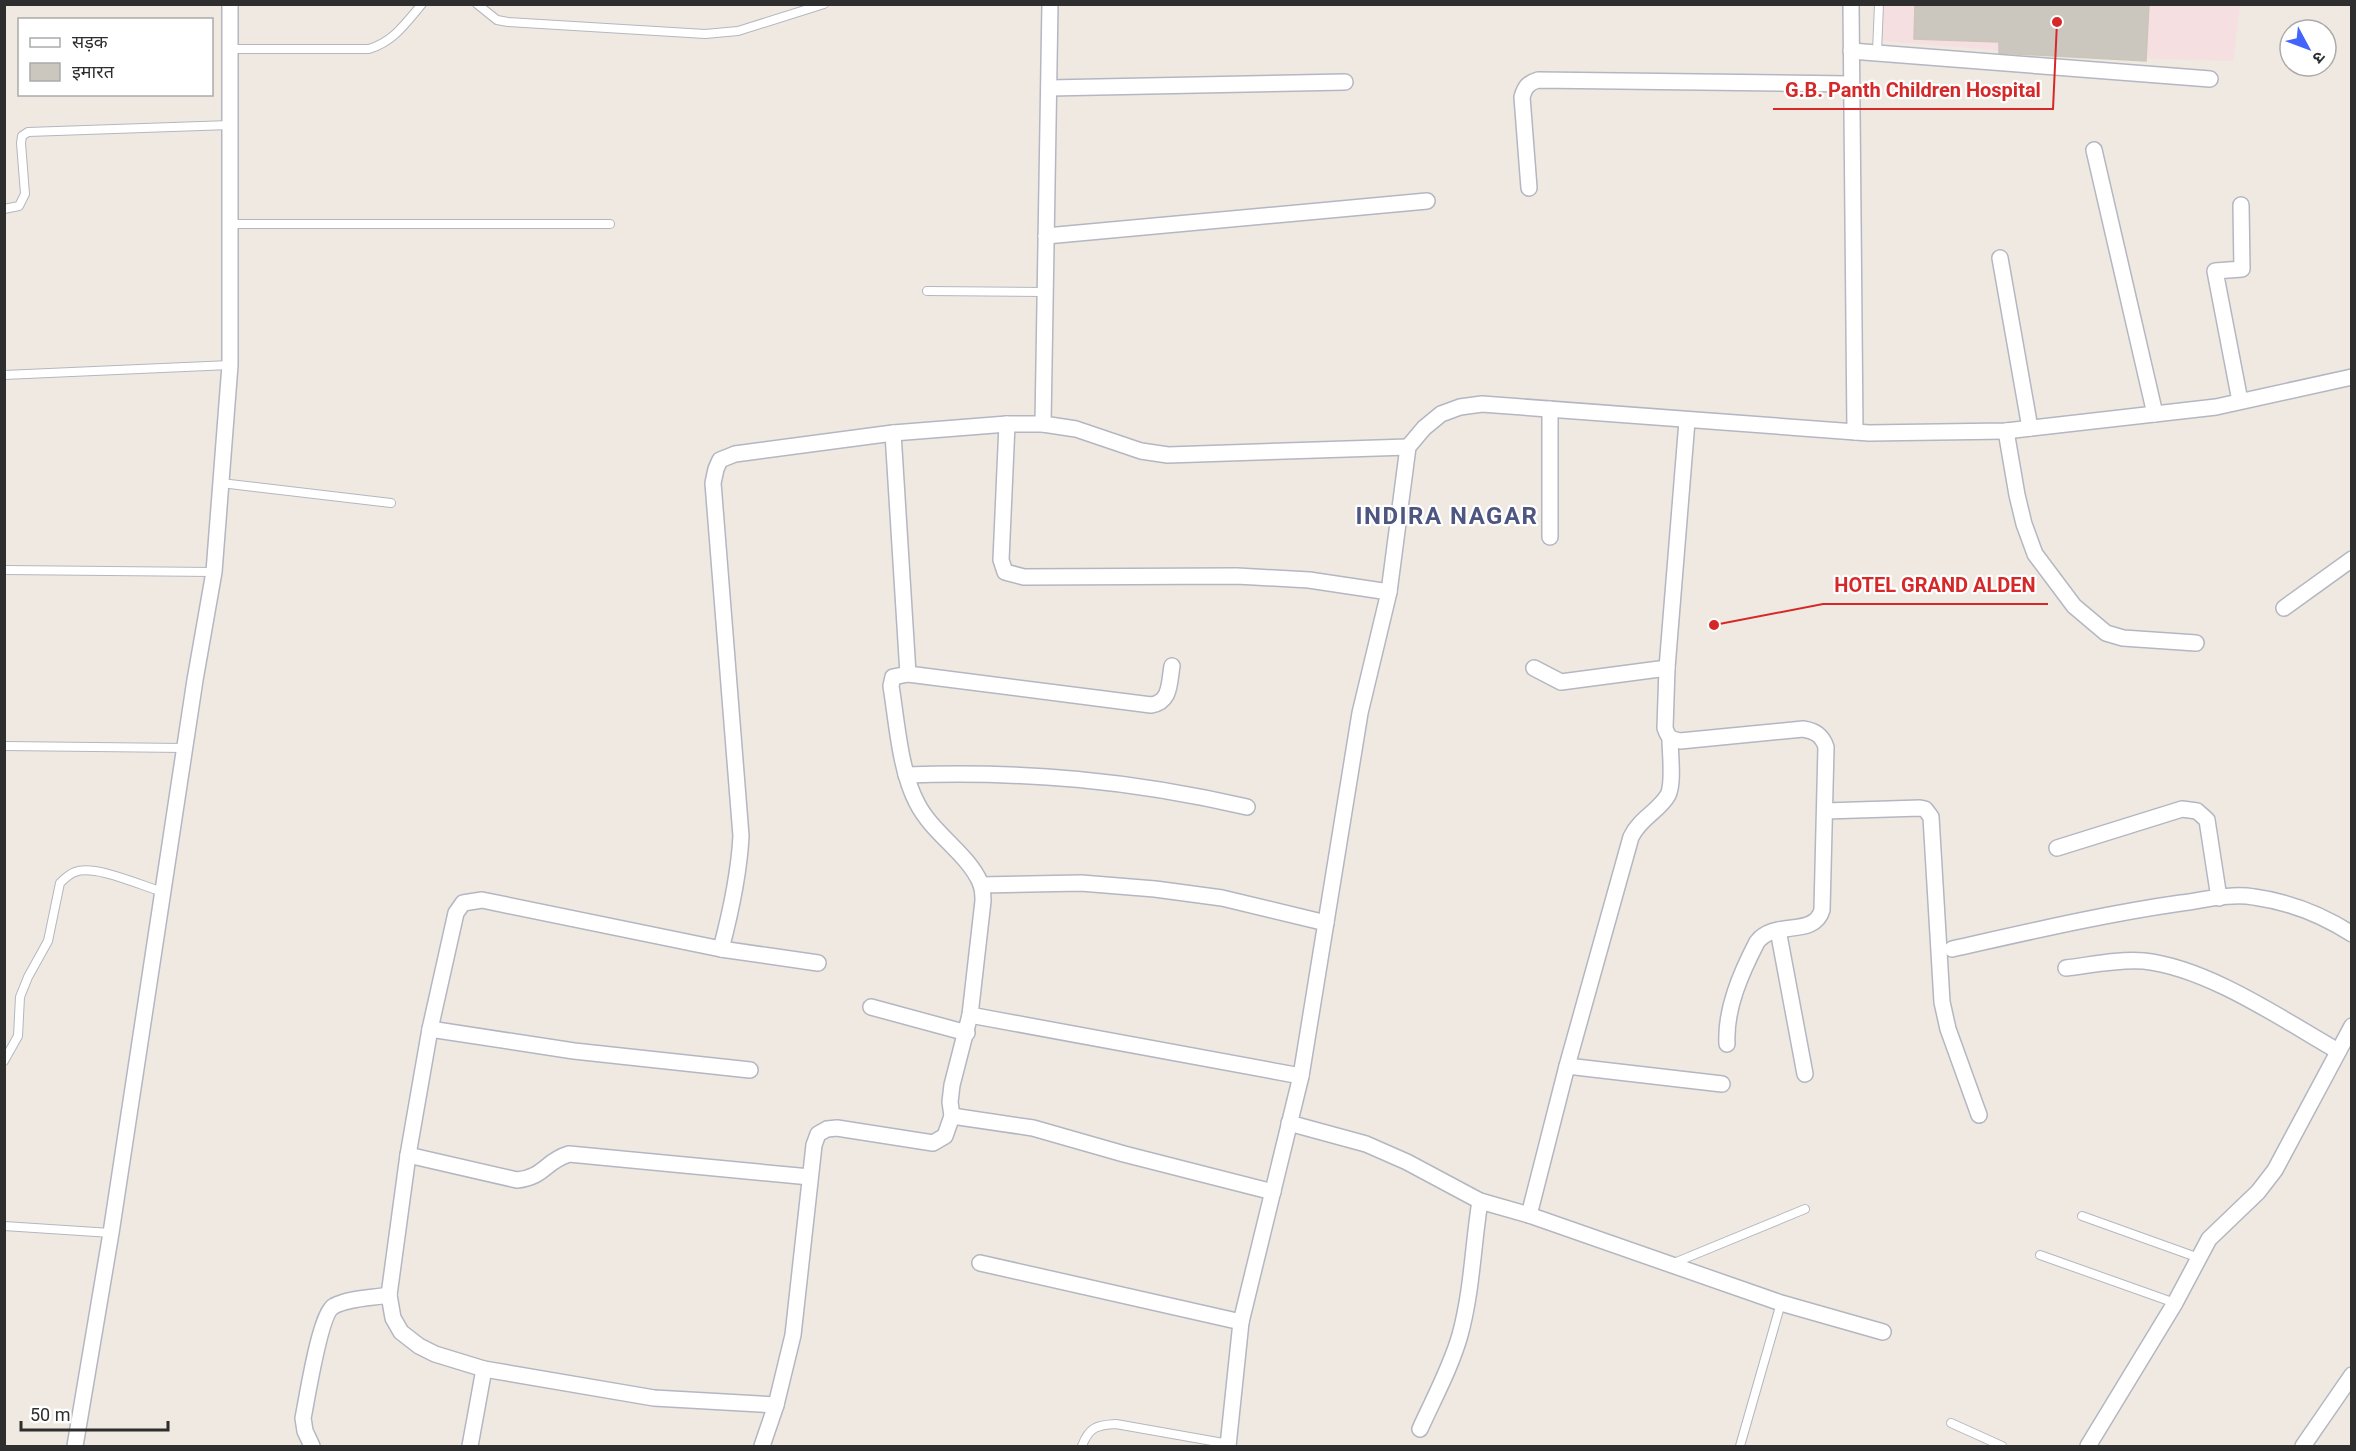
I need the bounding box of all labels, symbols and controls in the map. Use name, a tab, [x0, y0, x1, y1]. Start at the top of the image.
legend	[18, 18, 213, 96]
north arrow	[2278, 18, 2338, 78]
text: सड़क	[72, 31, 109, 52]
text: उ	[2308, 48, 2329, 68]
text: इमारत	[72, 61, 115, 82]
callout: G.B. Panth Children Hospital	[1773, 71, 2053, 109]
text: G.B. Panth Children Hospital	[1785, 78, 2041, 102]
district label: INDIRA NAGAR	[1356, 502, 1538, 530]
callout: HOTEL GRAND ALDEN	[1823, 566, 2048, 604]
text: HOTEL GRAND ALDEN	[1834, 573, 2036, 597]
scale bar	[21, 1394, 168, 1432]
text: 50 m	[30, 1404, 70, 1425]

